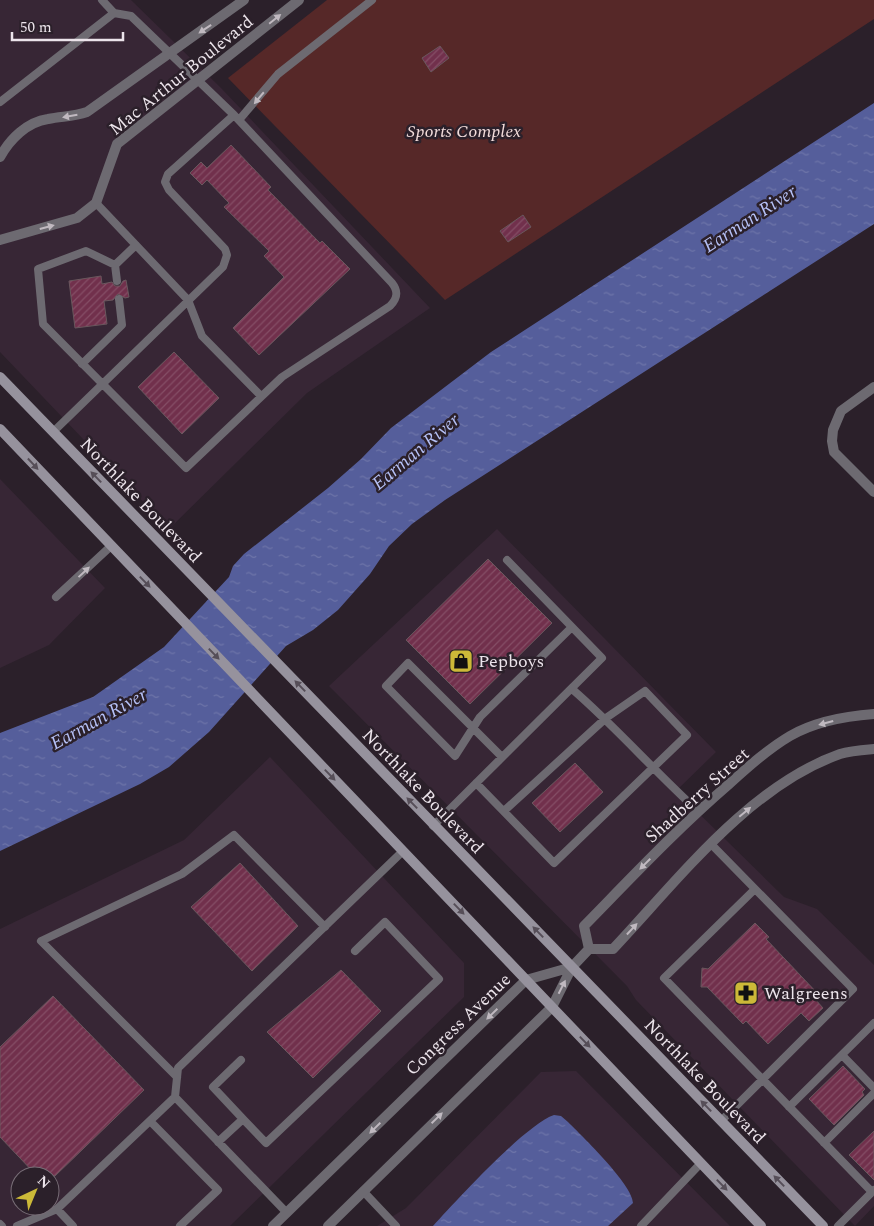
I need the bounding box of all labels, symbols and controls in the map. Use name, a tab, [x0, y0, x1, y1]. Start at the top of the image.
street label: Mac Arthur Boulevard	[103, 9, 259, 142]
scale bar	[12, 10, 124, 42]
one-way arrow	[268, 13, 281, 24]
text: 50 m	[20, 16, 52, 39]
one-way arrow	[198, 24, 212, 34]
one-way arrow	[254, 92, 265, 104]
one-way arrow	[61, 113, 77, 121]
park label: Sports Complex	[407, 118, 521, 145]
water label: Earman River	[697, 178, 803, 261]
one-way arrow	[39, 222, 54, 230]
water label: Earman River	[366, 406, 467, 498]
street label: Northlake Boulevard	[73, 431, 208, 569]
one-way arrow	[27, 458, 39, 470]
one-way arrow	[90, 471, 102, 483]
one-way arrow	[77, 566, 89, 578]
one-way arrow	[139, 576, 151, 588]
one-way arrow	[208, 648, 220, 660]
shop icon: Pepboys	[448, 648, 474, 674]
place label: Pepboys	[478, 648, 544, 675]
water label: Earman River	[45, 680, 153, 758]
one-way arrow	[294, 681, 306, 693]
one-way arrow	[819, 719, 834, 727]
street label: Northlake Boulevard	[355, 722, 490, 860]
street label: Shadberry Street	[639, 741, 756, 850]
one-way arrow	[324, 769, 336, 781]
one-way arrow	[406, 798, 418, 810]
one-way arrow	[738, 806, 751, 817]
one-way arrow	[639, 858, 651, 870]
one-way arrow	[453, 903, 465, 915]
one-way arrow	[626, 923, 638, 935]
one-way arrow	[532, 927, 544, 939]
street label: Congress Avenue	[399, 967, 517, 1082]
one-way arrow	[557, 980, 566, 995]
pharmacy icon: Walgreens	[733, 980, 759, 1006]
place label: Walgreens	[764, 980, 848, 1007]
one-way arrow	[486, 1008, 498, 1020]
street label: Northlake Boulevard	[637, 1012, 772, 1150]
one-way arrow	[579, 1036, 591, 1048]
one-way arrow	[700, 1100, 712, 1112]
one-way arrow	[431, 1112, 443, 1124]
one-way arrow	[370, 1121, 382, 1133]
north arrow	[10, 1166, 60, 1216]
text: N	[32, 1170, 55, 1194]
one-way arrow	[773, 1175, 785, 1187]
one-way arrow	[716, 1179, 728, 1191]

